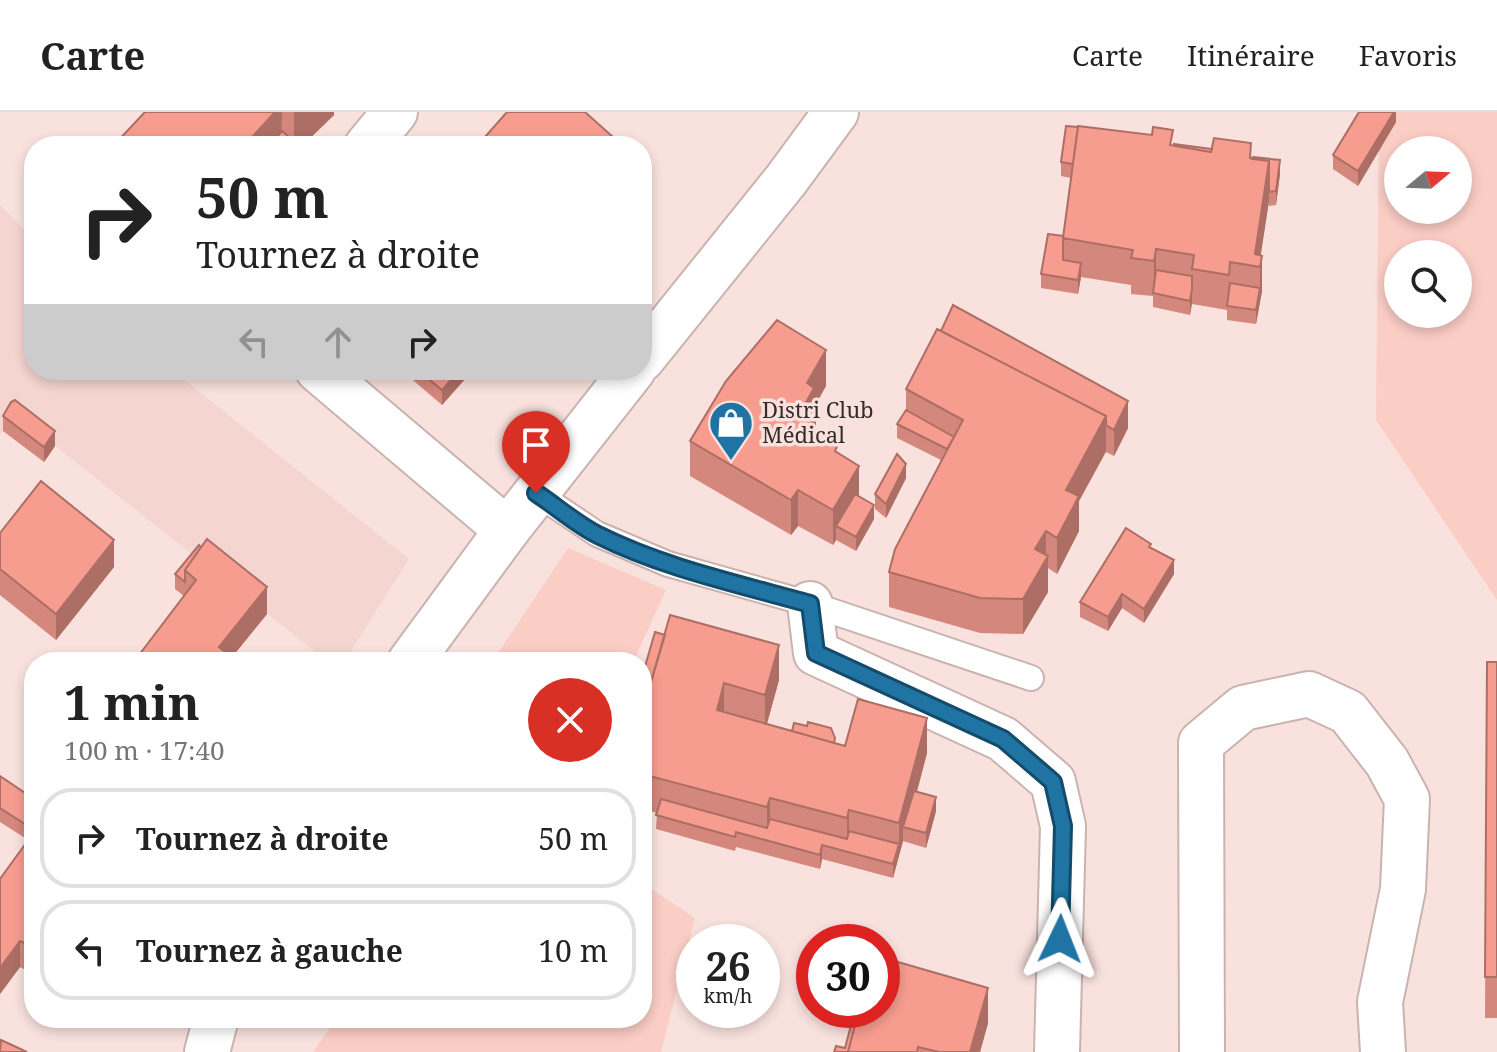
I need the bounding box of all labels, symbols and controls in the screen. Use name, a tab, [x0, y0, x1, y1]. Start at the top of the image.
text: Carte	[40, 29, 145, 81]
text: Carte	[1072, 36, 1143, 74]
text: Itinéraire	[1187, 36, 1315, 74]
text: Favoris	[1359, 36, 1457, 74]
north arrow	[1384, 136, 1472, 224]
map controls	[1384, 136, 1472, 328]
text: 50 m	[196, 158, 329, 234]
icon: right	[64, 168, 168, 272]
text: Tournez à droite	[196, 230, 480, 279]
button: search	[1384, 240, 1472, 328]
icon: left	[232, 320, 276, 364]
icon: ahead	[316, 320, 360, 364]
icon: right	[400, 320, 444, 364]
place label: Distri Club Médical	[762, 394, 874, 449]
shop icon: Distri Club Médical	[707, 399, 755, 462]
pin	[502, 411, 570, 493]
icon: arrive	[514, 423, 558, 467]
text: 1 min	[64, 669, 200, 734]
button: close	[528, 678, 612, 762]
text: 100 m · 17:40	[64, 732, 225, 768]
icon: right	[68, 816, 112, 860]
text: Tournez à droite	[136, 818, 389, 859]
text: 50 m	[538, 818, 608, 859]
position arrow	[1018, 897, 1102, 981]
speed limit sign: 30	[796, 924, 900, 1028]
icon: left	[68, 928, 112, 972]
text: Tournez à gauche	[136, 930, 403, 971]
text: 10 m	[538, 930, 608, 971]
text: 26	[705, 938, 751, 993]
text: km/h	[703, 982, 753, 1009]

